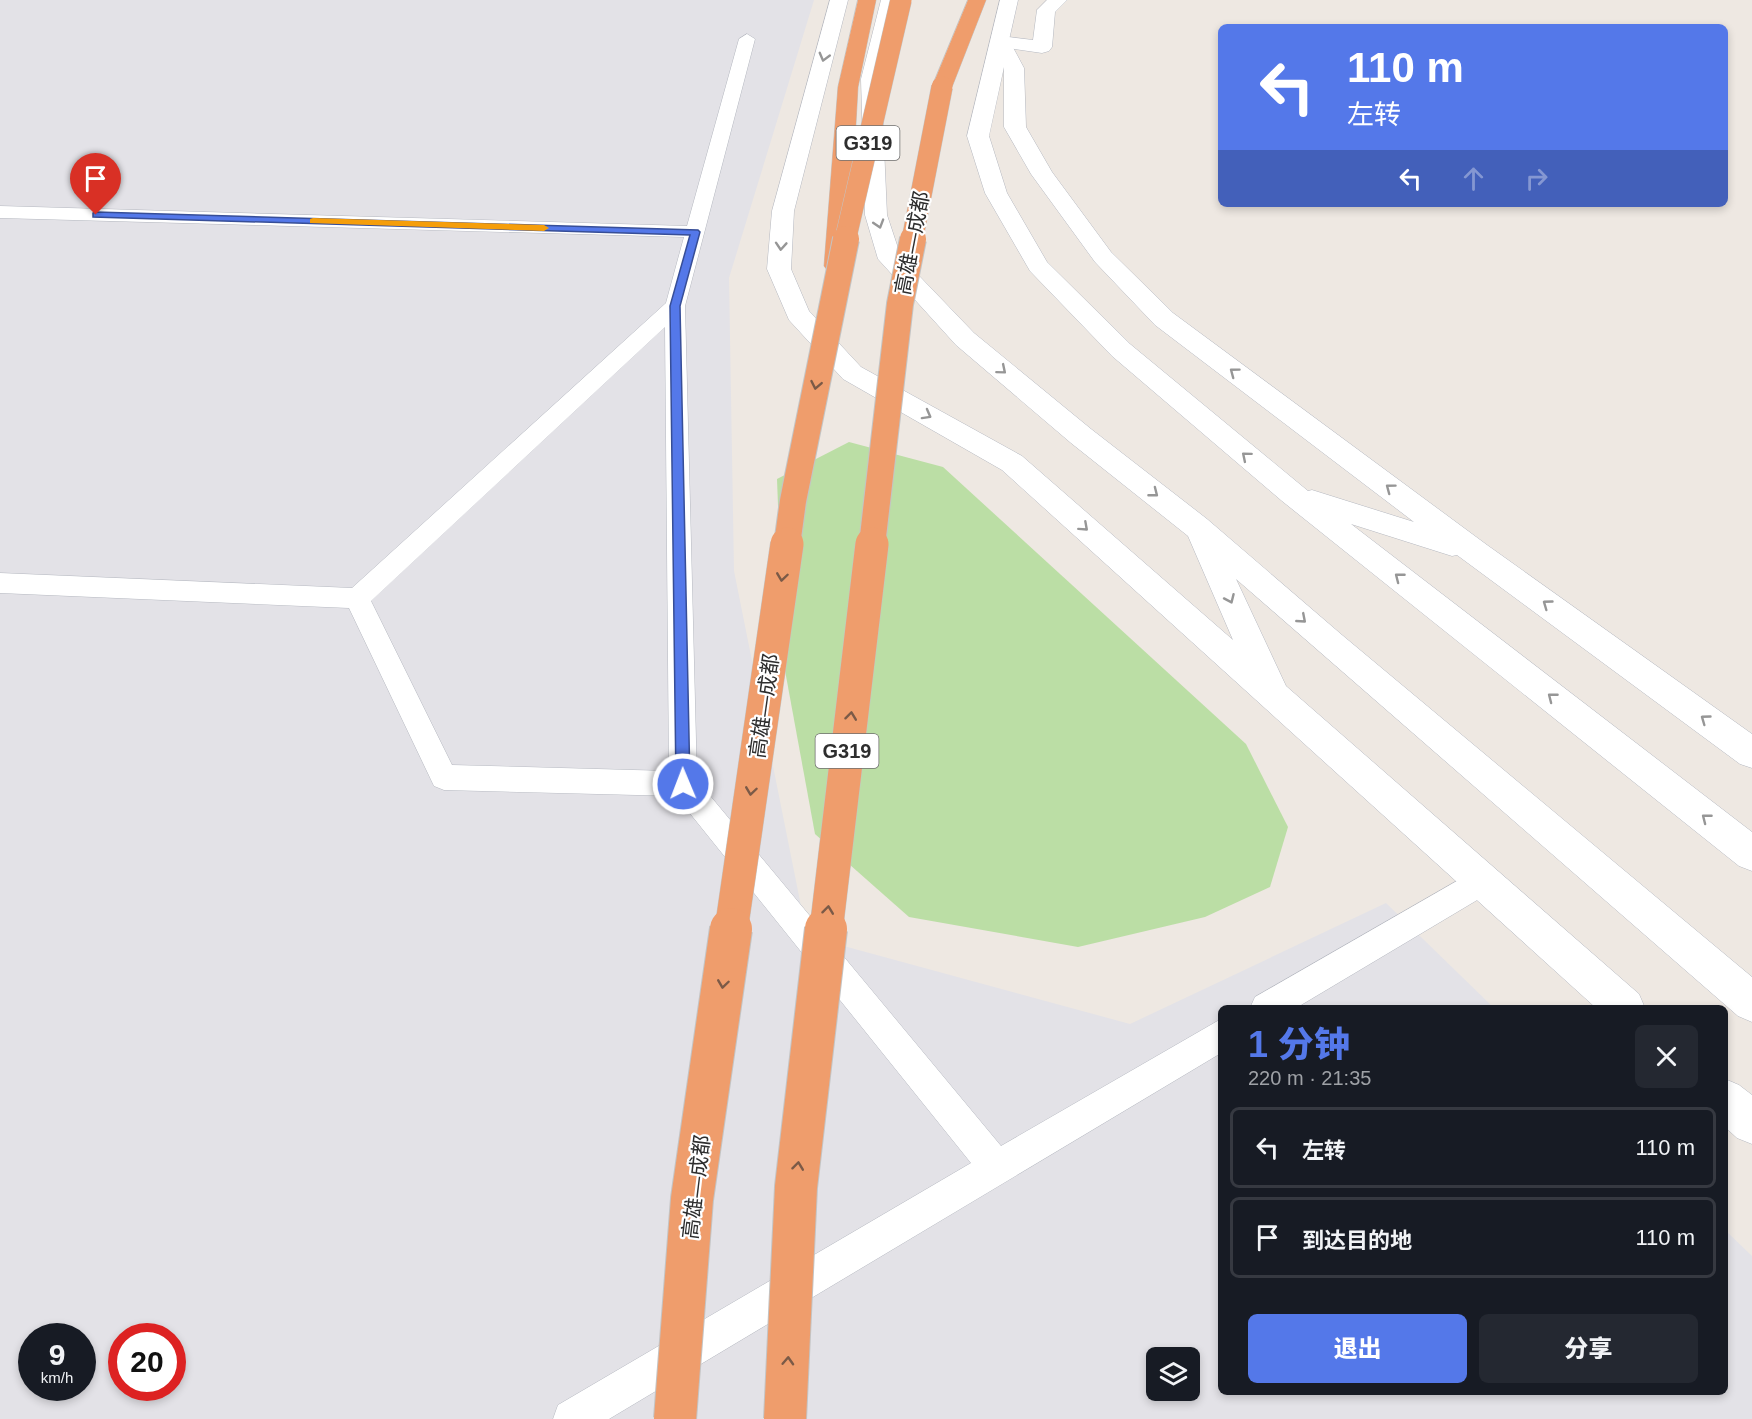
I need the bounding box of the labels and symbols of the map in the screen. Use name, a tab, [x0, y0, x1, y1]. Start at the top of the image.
one-way arrow	[819, 51, 831, 61]
road number: G319	[836, 126, 900, 160]
pin	[70, 153, 121, 215]
street label: 高雄—成都	[891, 189, 933, 297]
one-way arrow	[872, 218, 884, 229]
one-way arrow	[774, 242, 787, 251]
one-way arrow	[995, 363, 1006, 374]
one-way arrow	[1230, 368, 1241, 379]
one-way arrow	[810, 380, 823, 390]
one-way arrow	[920, 407, 931, 419]
one-way arrow	[1242, 453, 1253, 464]
one-way arrow	[1147, 485, 1158, 496]
one-way arrow	[1386, 485, 1397, 496]
one-way arrow	[1078, 520, 1088, 531]
one-way arrow	[777, 572, 789, 582]
one-way arrow	[1394, 574, 1405, 585]
one-way arrow	[1223, 593, 1235, 604]
one-way arrow	[1542, 601, 1553, 612]
one-way arrow	[1295, 612, 1306, 623]
street label: 高雄—成都	[745, 652, 783, 760]
one-way arrow	[1548, 694, 1559, 705]
one-way arrow	[845, 711, 857, 721]
one-way arrow	[1700, 715, 1711, 726]
road number: G319	[816, 734, 878, 768]
position arrow	[651, 752, 715, 816]
one-way arrow	[746, 786, 758, 795]
one-way arrow	[1702, 814, 1713, 825]
one-way arrow	[822, 905, 834, 914]
one-way arrow	[718, 979, 730, 988]
street label: 高雄—成都	[678, 1133, 714, 1241]
one-way arrow	[791, 1161, 804, 1170]
speed limit sign: 20	[108, 1323, 186, 1401]
one-way arrow	[781, 1356, 794, 1365]

